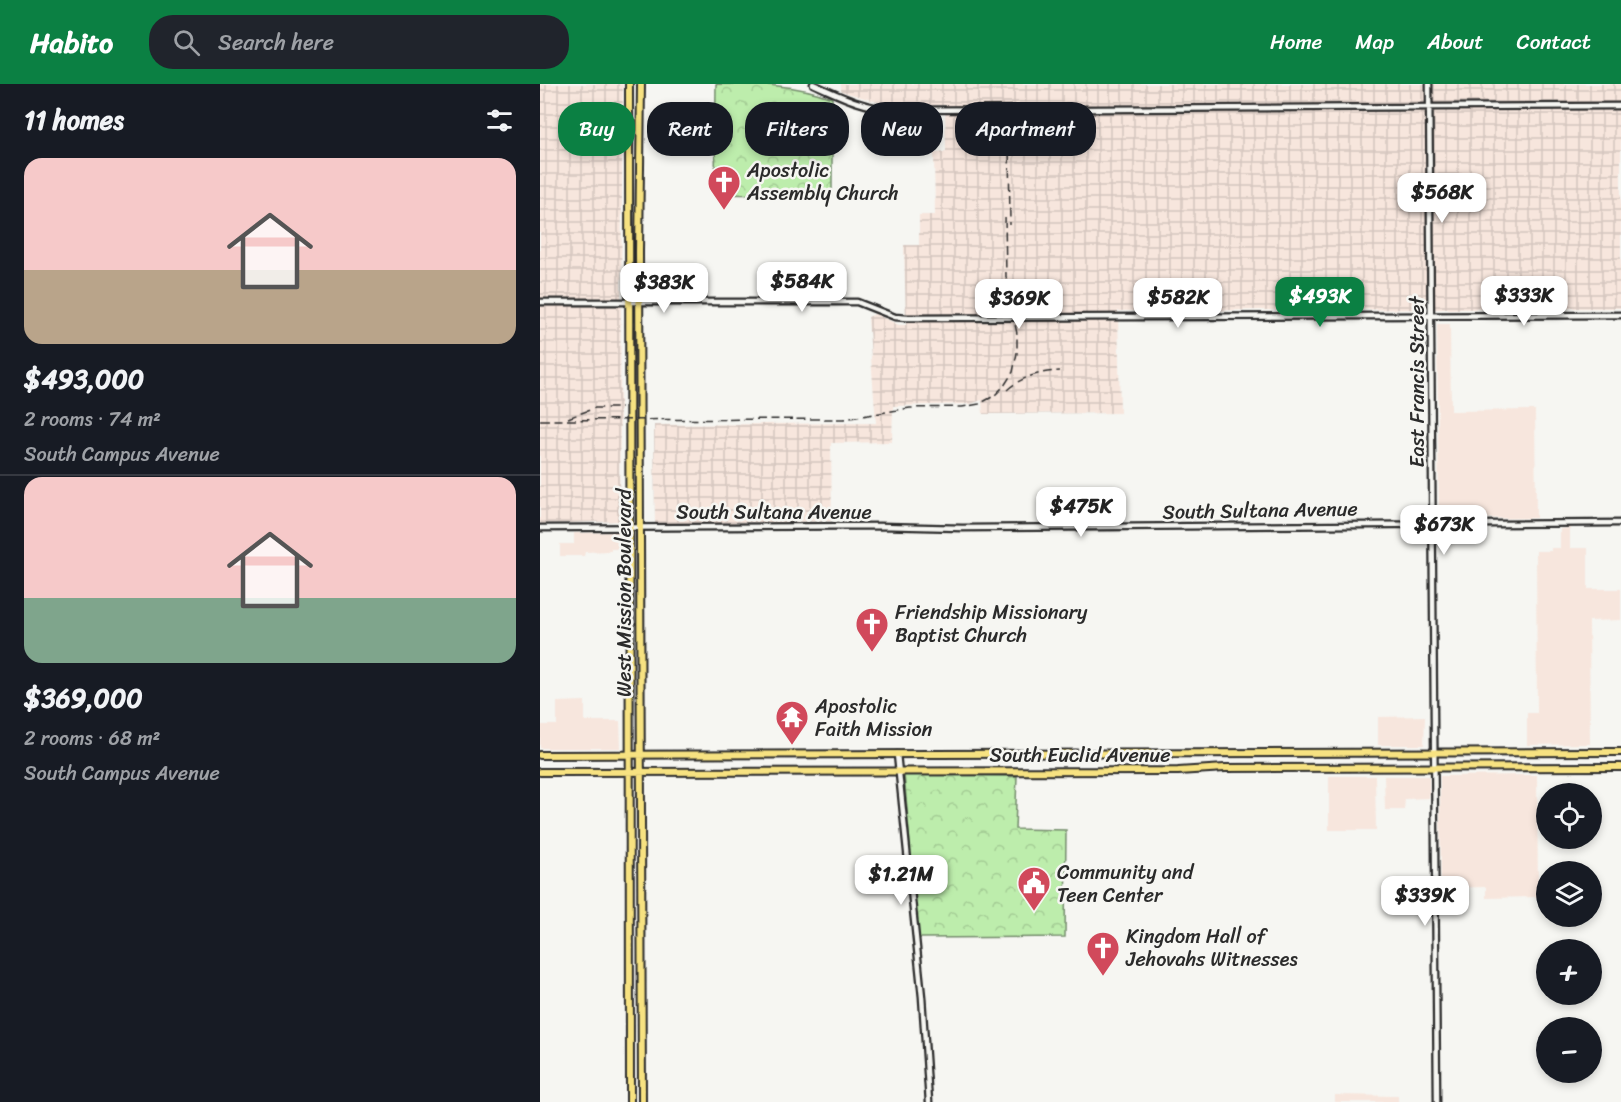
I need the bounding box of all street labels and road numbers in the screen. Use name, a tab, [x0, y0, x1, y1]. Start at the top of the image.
street label: East Francis Street	[1400, 295, 1435, 468]
street label: West Mission Boulevard	[607, 488, 642, 697]
street label: South Sultana Avenue	[1162, 491, 1358, 530]
street label: South Sultana Avenue	[676, 495, 872, 530]
street label: South Euclid Avenue	[989, 738, 1171, 773]

